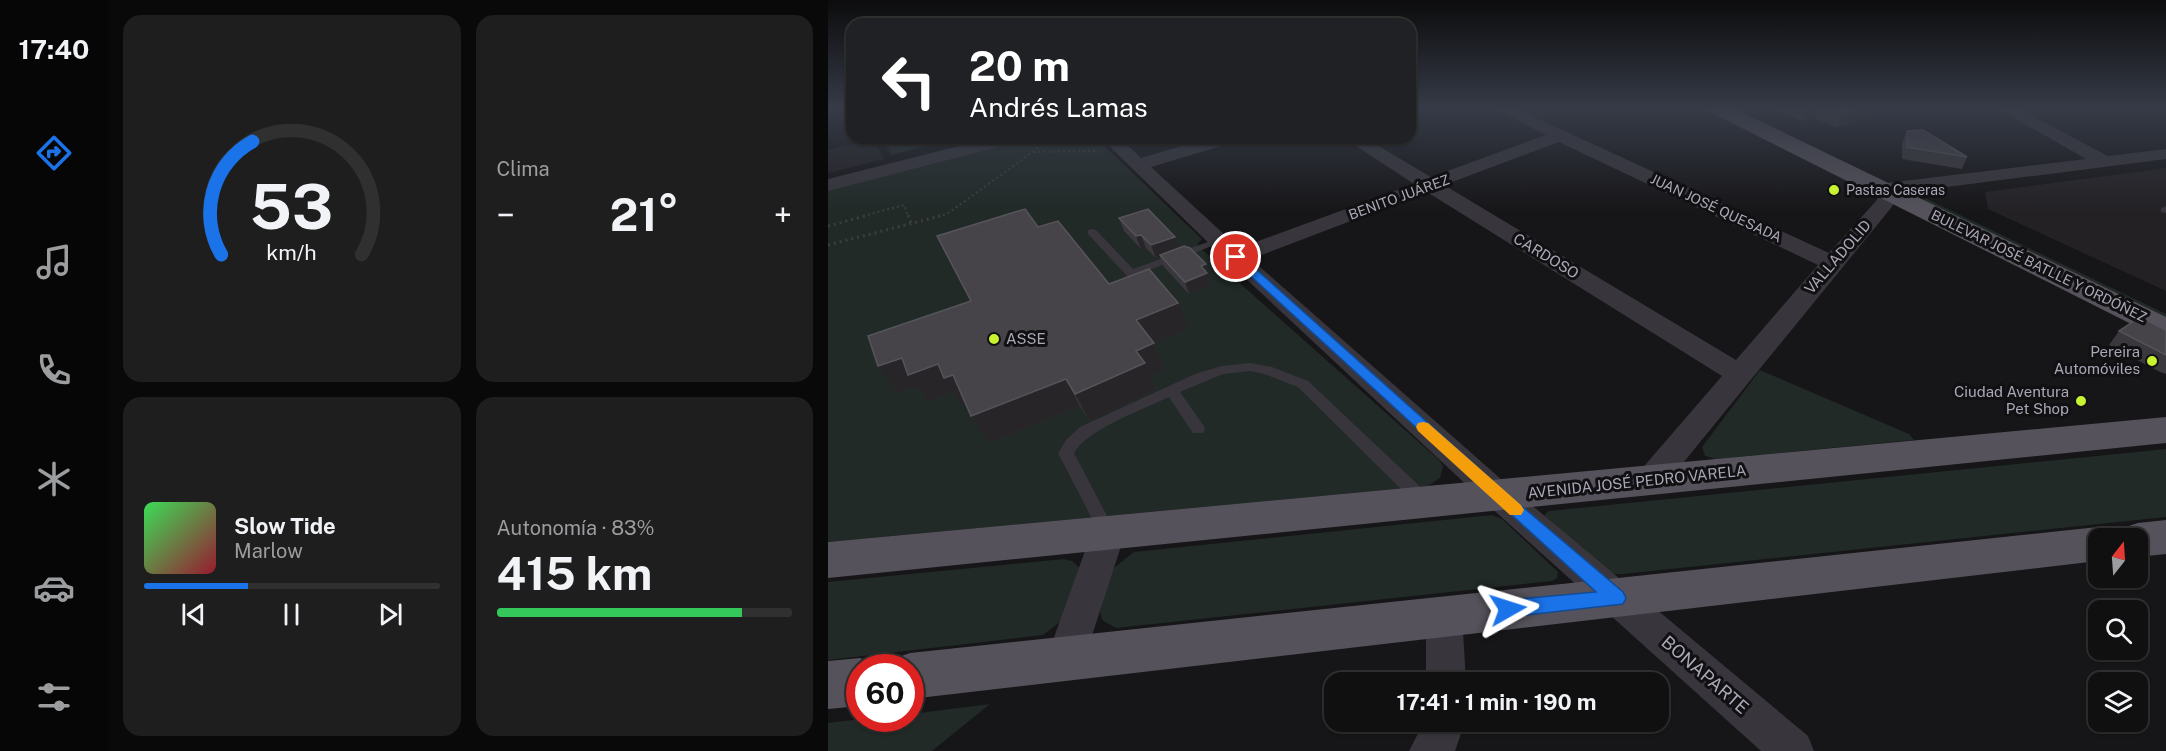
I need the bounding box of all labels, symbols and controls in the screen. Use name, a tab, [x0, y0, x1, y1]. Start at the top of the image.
text: 17:40	[19, 33, 89, 65]
text: 20 m	[969, 41, 1070, 90]
icon: left	[870, 42, 948, 120]
text: Andrés Lamas	[969, 91, 1148, 123]
icon: directions	[33, 132, 75, 174]
text: Clima	[497, 157, 550, 181]
text: 53	[250, 170, 334, 243]
street label: BENITO JUÁREZ	[1346, 170, 1452, 223]
street label: JUAN JOSÉ QUESADA	[1648, 170, 1785, 245]
place label: Pastas Caseras	[1846, 182, 1945, 198]
marker: Pastas Caseras	[1827, 183, 1841, 197]
text: 21°	[610, 188, 679, 241]
text: −	[497, 196, 515, 234]
text: +	[774, 196, 792, 234]
street label: BULEVAR JOSÉ BATLLE Y ORDÓÑEZ	[1929, 205, 2150, 325]
street label: VALLADOLID	[1801, 216, 1874, 297]
street label: CARDOSO	[1511, 229, 1582, 282]
pin	[1210, 231, 1261, 282]
icon: arrive	[1219, 240, 1252, 273]
icon: music	[33, 241, 75, 283]
text: km/h	[267, 241, 317, 266]
place label: ASSE	[1006, 330, 1046, 347]
marker: ASSE	[987, 332, 1001, 346]
place label: Pereira Automóviles	[2054, 343, 2140, 377]
icon: phone	[33, 349, 75, 391]
marker: Pereira Automóviles	[2145, 354, 2159, 368]
place label: Ciudad Aventura Pet Shop	[1954, 383, 2069, 417]
marker: Ciudad Aventura Pet Shop	[2074, 394, 2088, 408]
icon: climate	[33, 458, 75, 500]
street label: AVENIDA JOSÉ PEDRO VARELA	[1527, 462, 1747, 501]
text: Slow Tide	[234, 513, 336, 539]
text: Autonomía · 83%	[497, 516, 655, 540]
north arrow	[2088, 528, 2148, 588]
map controls	[2088, 528, 2148, 732]
text: Marlow	[234, 539, 303, 563]
text: 415 km	[497, 547, 652, 600]
icon: car	[33, 567, 75, 609]
position arrow	[1476, 577, 1540, 641]
icon: previous	[177, 598, 210, 631]
icon: pause	[275, 598, 308, 631]
icon: next	[374, 598, 407, 631]
button: search	[2088, 600, 2148, 660]
street label: BONAPARTE	[1657, 631, 1753, 718]
speed limit sign: 60	[846, 654, 924, 732]
button: layers	[2088, 672, 2148, 732]
icon: filters	[33, 676, 75, 718]
text: 17:41 · 1 min · 190 m	[1397, 689, 1596, 715]

